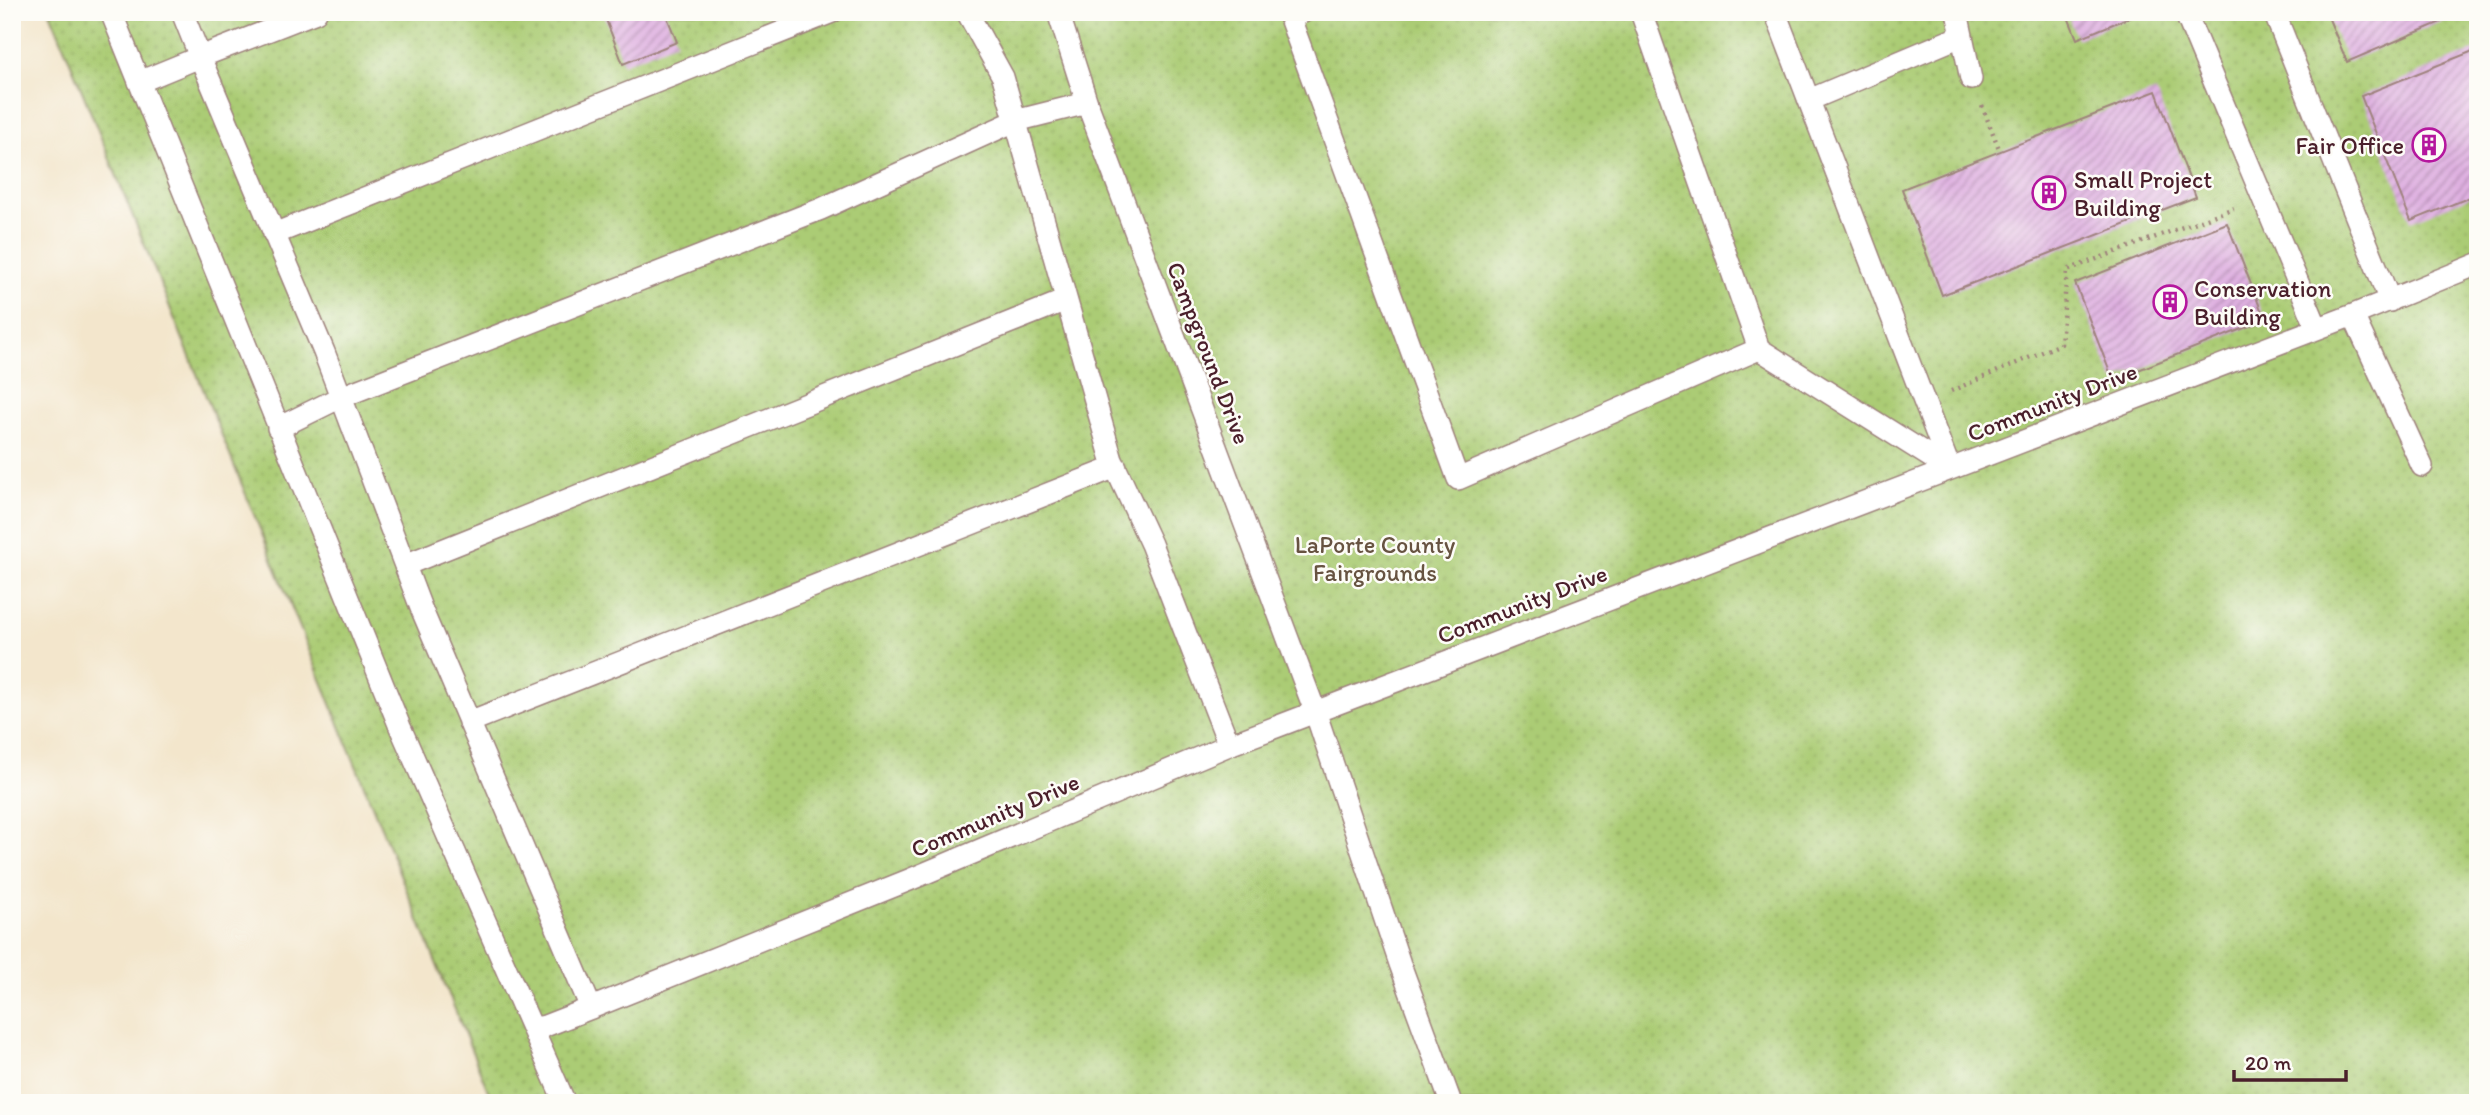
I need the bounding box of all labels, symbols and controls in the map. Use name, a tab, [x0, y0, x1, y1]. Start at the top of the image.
building icon: Fair Office	[2410, 126, 2448, 164]
place label: Fair Office	[2295, 131, 2404, 160]
place label: Small Project Building	[2074, 165, 2212, 222]
building icon: Small Project Building	[2030, 174, 2068, 212]
street label: Campground Drive	[1161, 258, 1257, 448]
place label: Conservation Building	[2194, 274, 2332, 331]
building icon: Conservation Building	[2151, 283, 2189, 321]
street label: Community Drive	[1963, 356, 2141, 448]
park label: LaPorte County Fairgrounds	[1295, 530, 1455, 587]
street label: Community Drive	[1433, 558, 1611, 650]
street label: Community Drive	[907, 767, 1083, 863]
scale bar	[2234, 1038, 2346, 1082]
text: 20 m	[2245, 1050, 2292, 1075]

